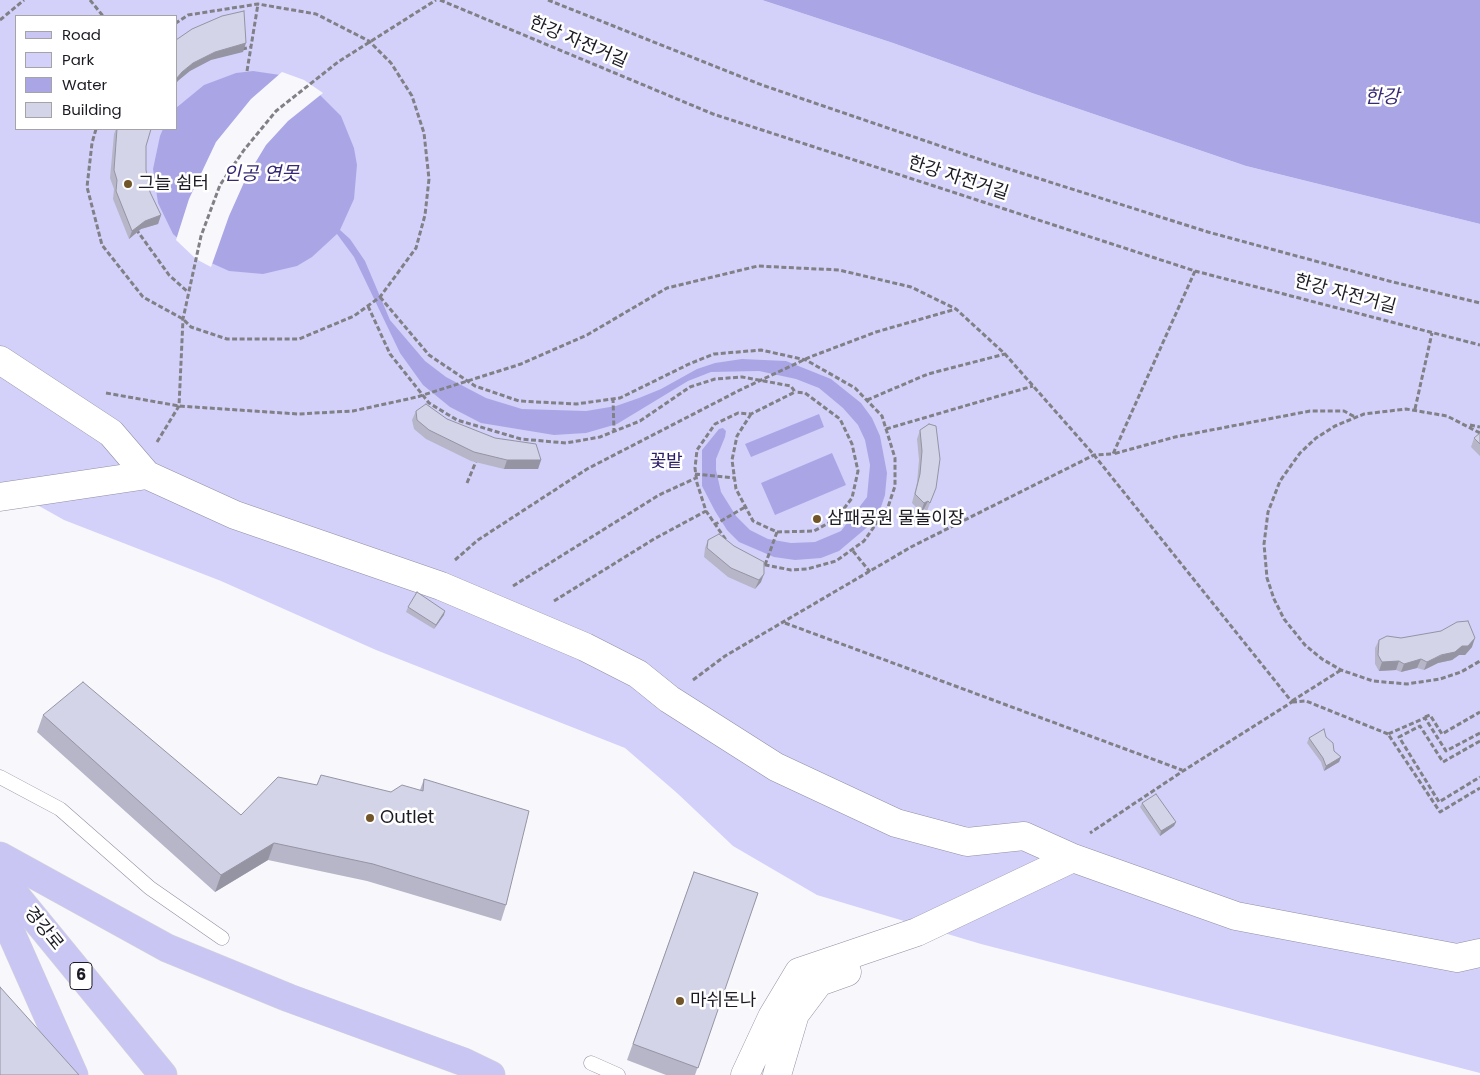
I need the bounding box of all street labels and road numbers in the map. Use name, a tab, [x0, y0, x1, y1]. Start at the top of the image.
street label: 한강 자전거길	[526, 13, 630, 73]
street label: 한강 자전거길	[905, 153, 1011, 205]
street label: 한강 자전거길	[1292, 271, 1398, 319]
street label: 경강로	[19, 903, 67, 955]
road number: 6	[70, 962, 92, 989]

